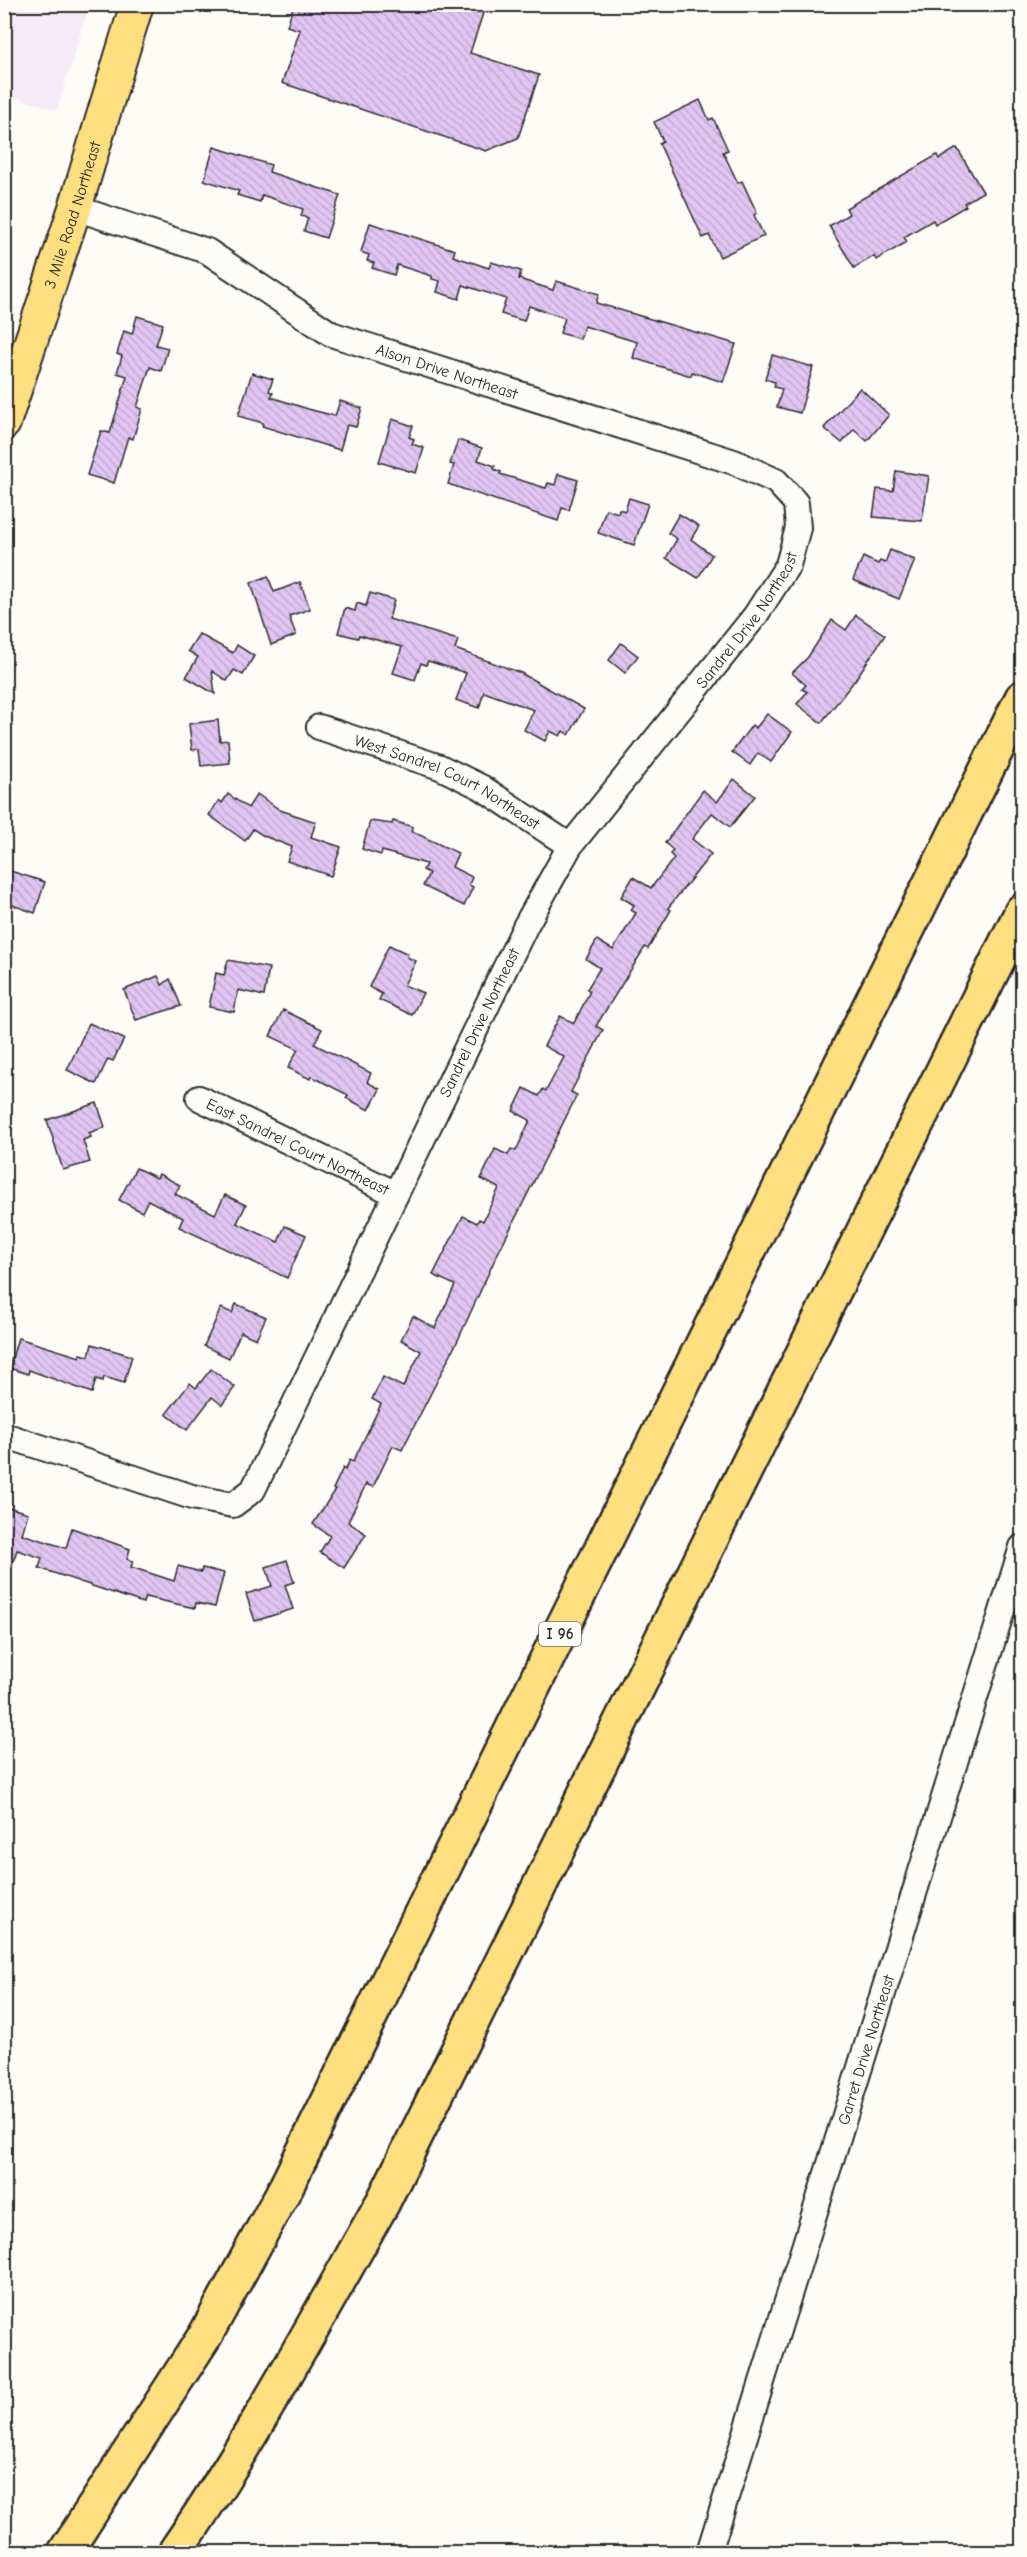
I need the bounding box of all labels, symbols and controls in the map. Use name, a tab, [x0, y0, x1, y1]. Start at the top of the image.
street label: 3 Mile Road Northeast	[41, 139, 105, 291]
street label: Alson Drive Northeast	[374, 341, 520, 403]
street label: Sandrel Drive Northeast	[693, 550, 801, 692]
street label: West Sandrel Court Northeast	[352, 731, 543, 834]
street label: Sandrel Drive Northeast	[436, 945, 524, 1100]
street label: East Sandrel Court Northeast	[203, 1095, 392, 1199]
road number: I 96	[539, 1622, 581, 1646]
street label: Garret Drive Northeast	[835, 1973, 898, 2127]

